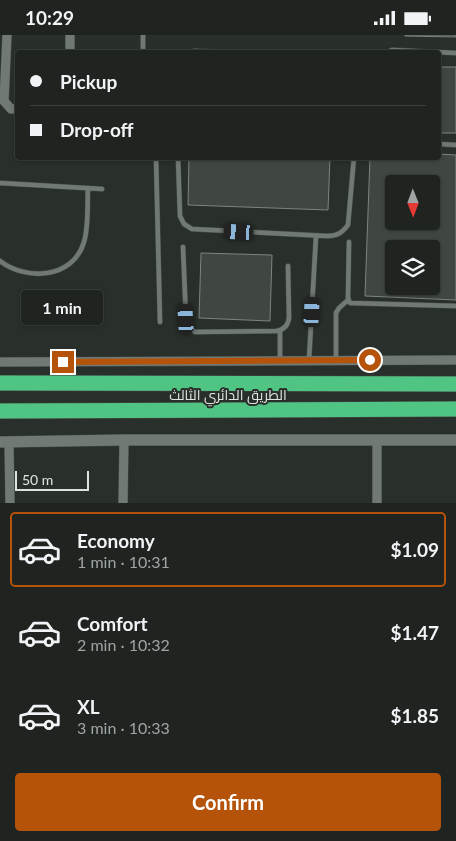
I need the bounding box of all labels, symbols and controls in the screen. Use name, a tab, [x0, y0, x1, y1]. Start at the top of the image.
text: 10:29	[25, 6, 74, 29]
text: Pickup	[60, 70, 117, 93]
text: Drop-off	[60, 118, 134, 141]
north arrow	[385, 175, 440, 230]
map controls	[385, 175, 440, 295]
car	[223, 224, 254, 240]
button: layers	[385, 240, 440, 295]
callout: 1 min	[22, 290, 104, 325]
car	[303, 297, 320, 327]
text: 1 min	[42, 298, 82, 317]
car	[177, 304, 194, 334]
route start	[359, 349, 381, 371]
route end	[52, 351, 74, 373]
street label: الطريق الدائري الثالث	[169, 386, 287, 407]
scale bar	[15, 468, 89, 492]
text: 50 m	[22, 471, 53, 488]
icon: car	[17, 527, 62, 572]
text: Economy	[77, 529, 155, 552]
text: $1.09	[390, 538, 439, 561]
text: 1 min · 10:31	[77, 552, 170, 571]
icon: car	[17, 610, 62, 655]
text: Comfort	[77, 612, 148, 635]
text: $1.47	[390, 621, 439, 644]
text: 2 min · 10:32	[77, 635, 170, 654]
icon: car	[17, 693, 62, 738]
text: XL	[77, 695, 100, 718]
text: $1.85	[390, 704, 439, 727]
text: 3 min · 10:33	[77, 718, 170, 737]
button: Confirm	[15, 773, 441, 831]

